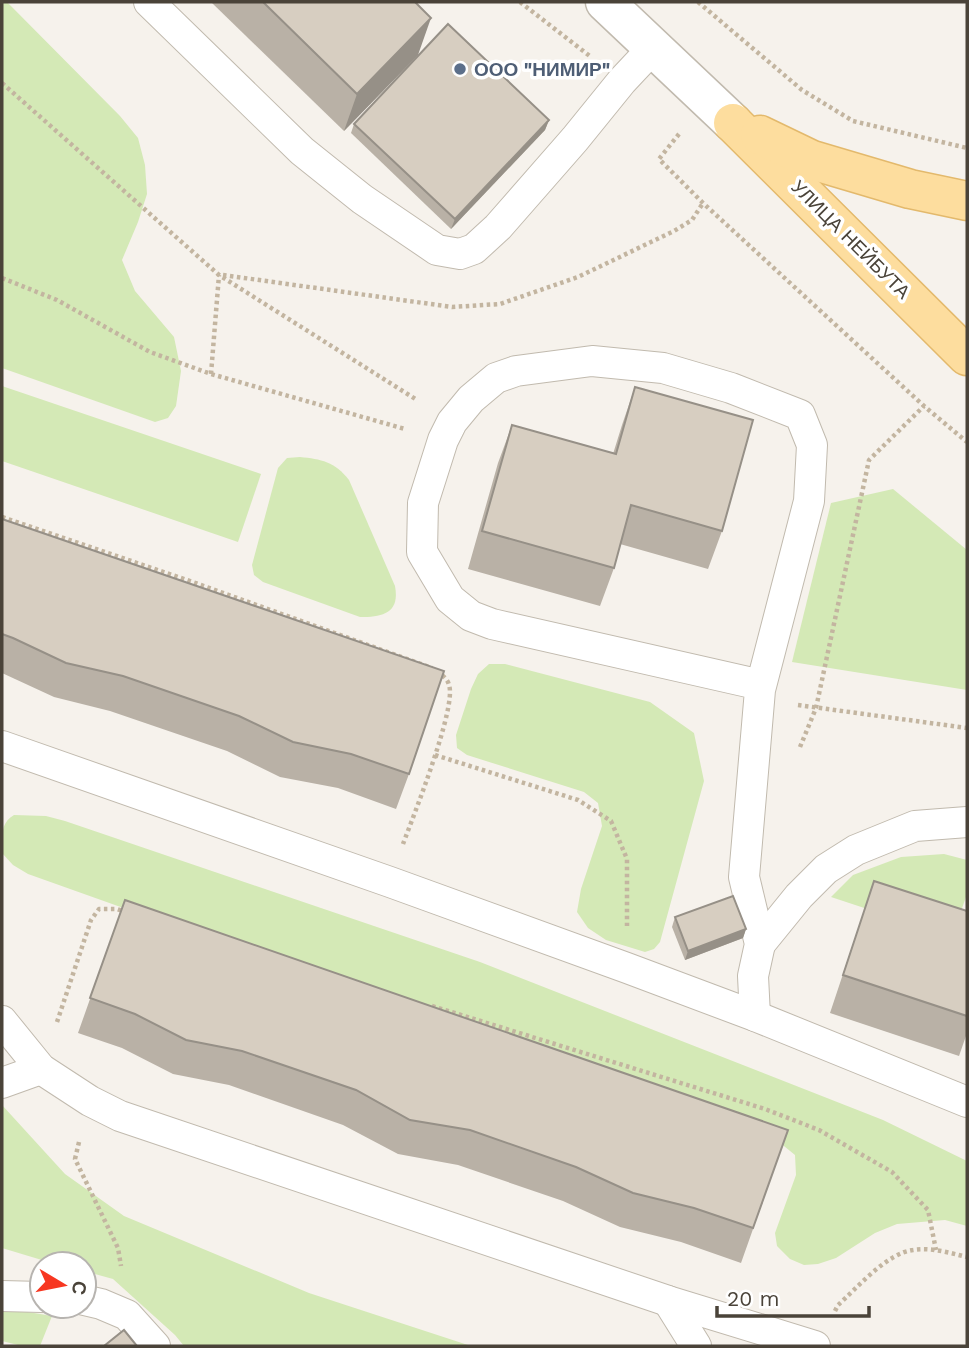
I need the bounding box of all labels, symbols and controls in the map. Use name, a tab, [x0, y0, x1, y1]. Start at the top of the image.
place label: ООО "НИМИР"	[474, 58, 610, 81]
marker: ООО "НИМИР"	[452, 61, 468, 77]
street label: УЛИЦА НЕЙБУТА	[786, 175, 915, 304]
north arrow	[28, 1250, 98, 1320]
scale bar	[717, 1274, 869, 1318]
text: С	[67, 1279, 92, 1297]
text: 20 m	[727, 1286, 779, 1311]

